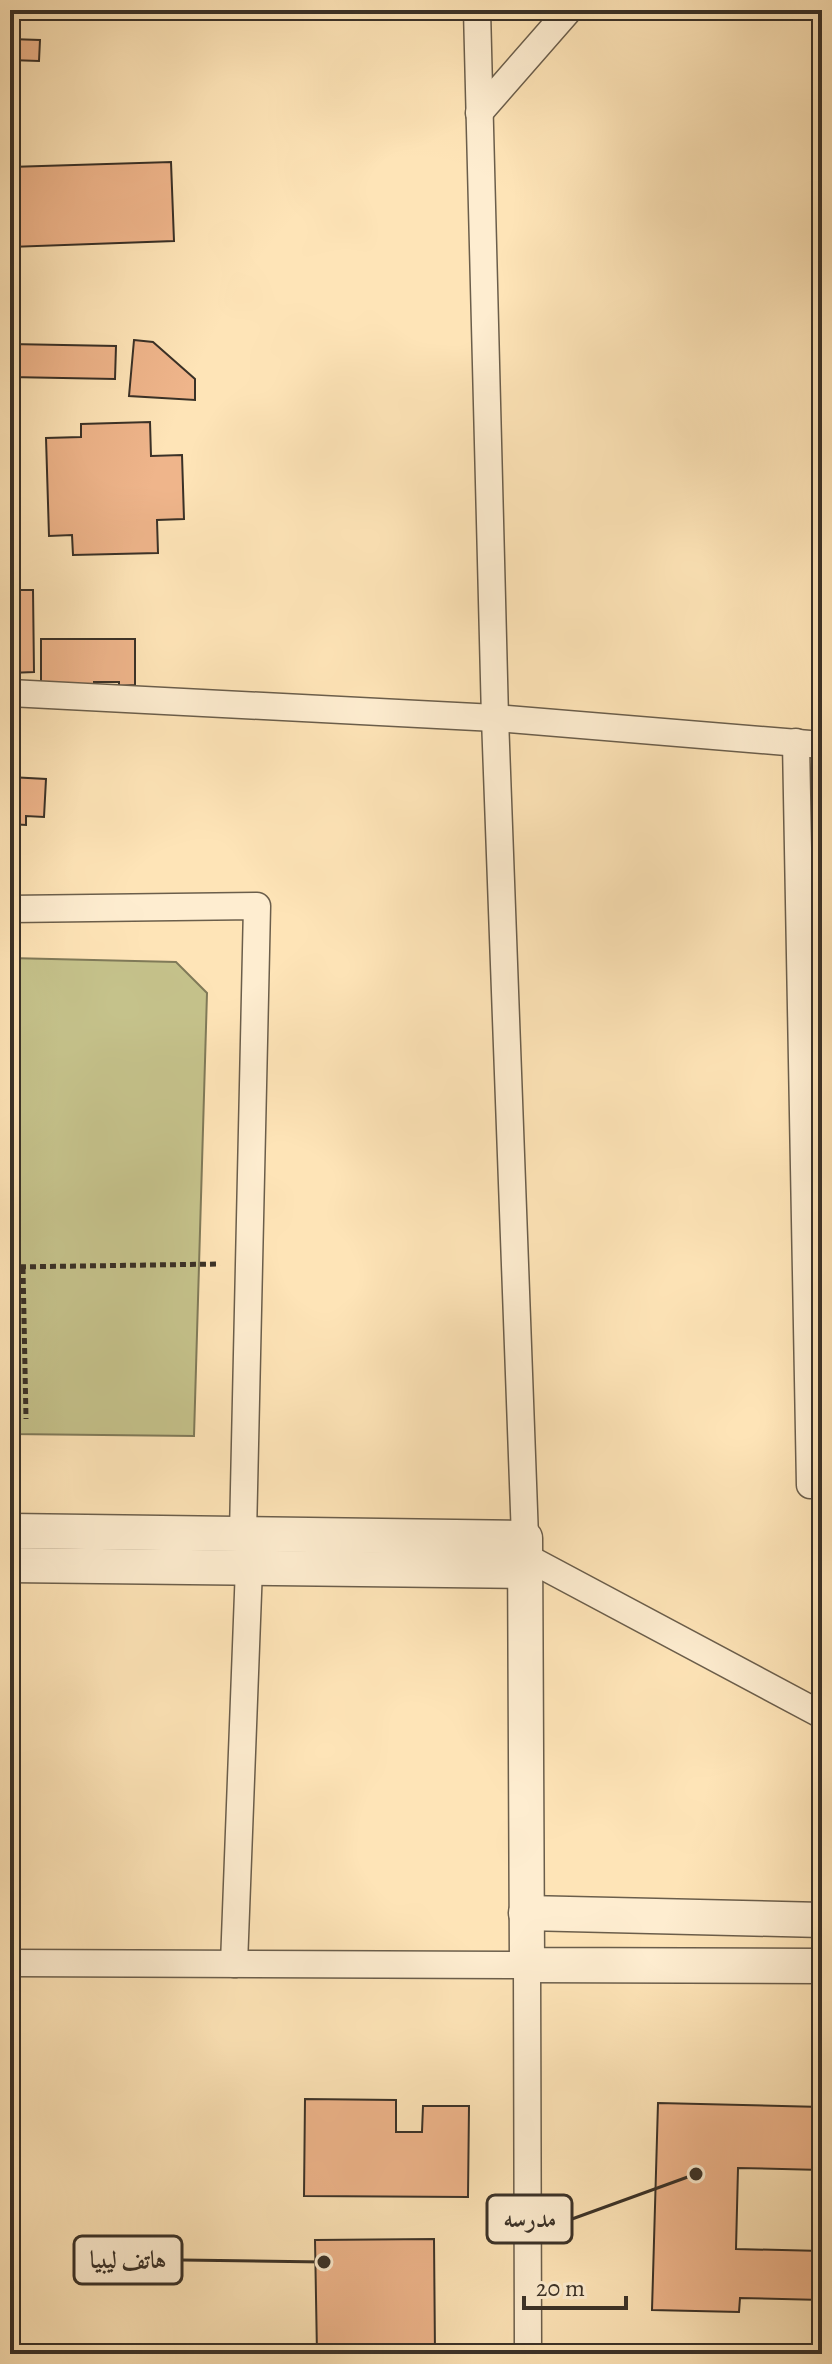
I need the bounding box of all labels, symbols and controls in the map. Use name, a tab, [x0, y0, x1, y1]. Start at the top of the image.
callout: مدرسه	[487, 2195, 572, 2243]
text: مدرسه	[504, 2203, 556, 2235]
callout: هاتف ليبيا	[74, 2236, 182, 2284]
text: هاتف ليبيا	[90, 2244, 166, 2276]
scale bar	[524, 2260, 626, 2310]
text: 20 m	[536, 2272, 585, 2304]

